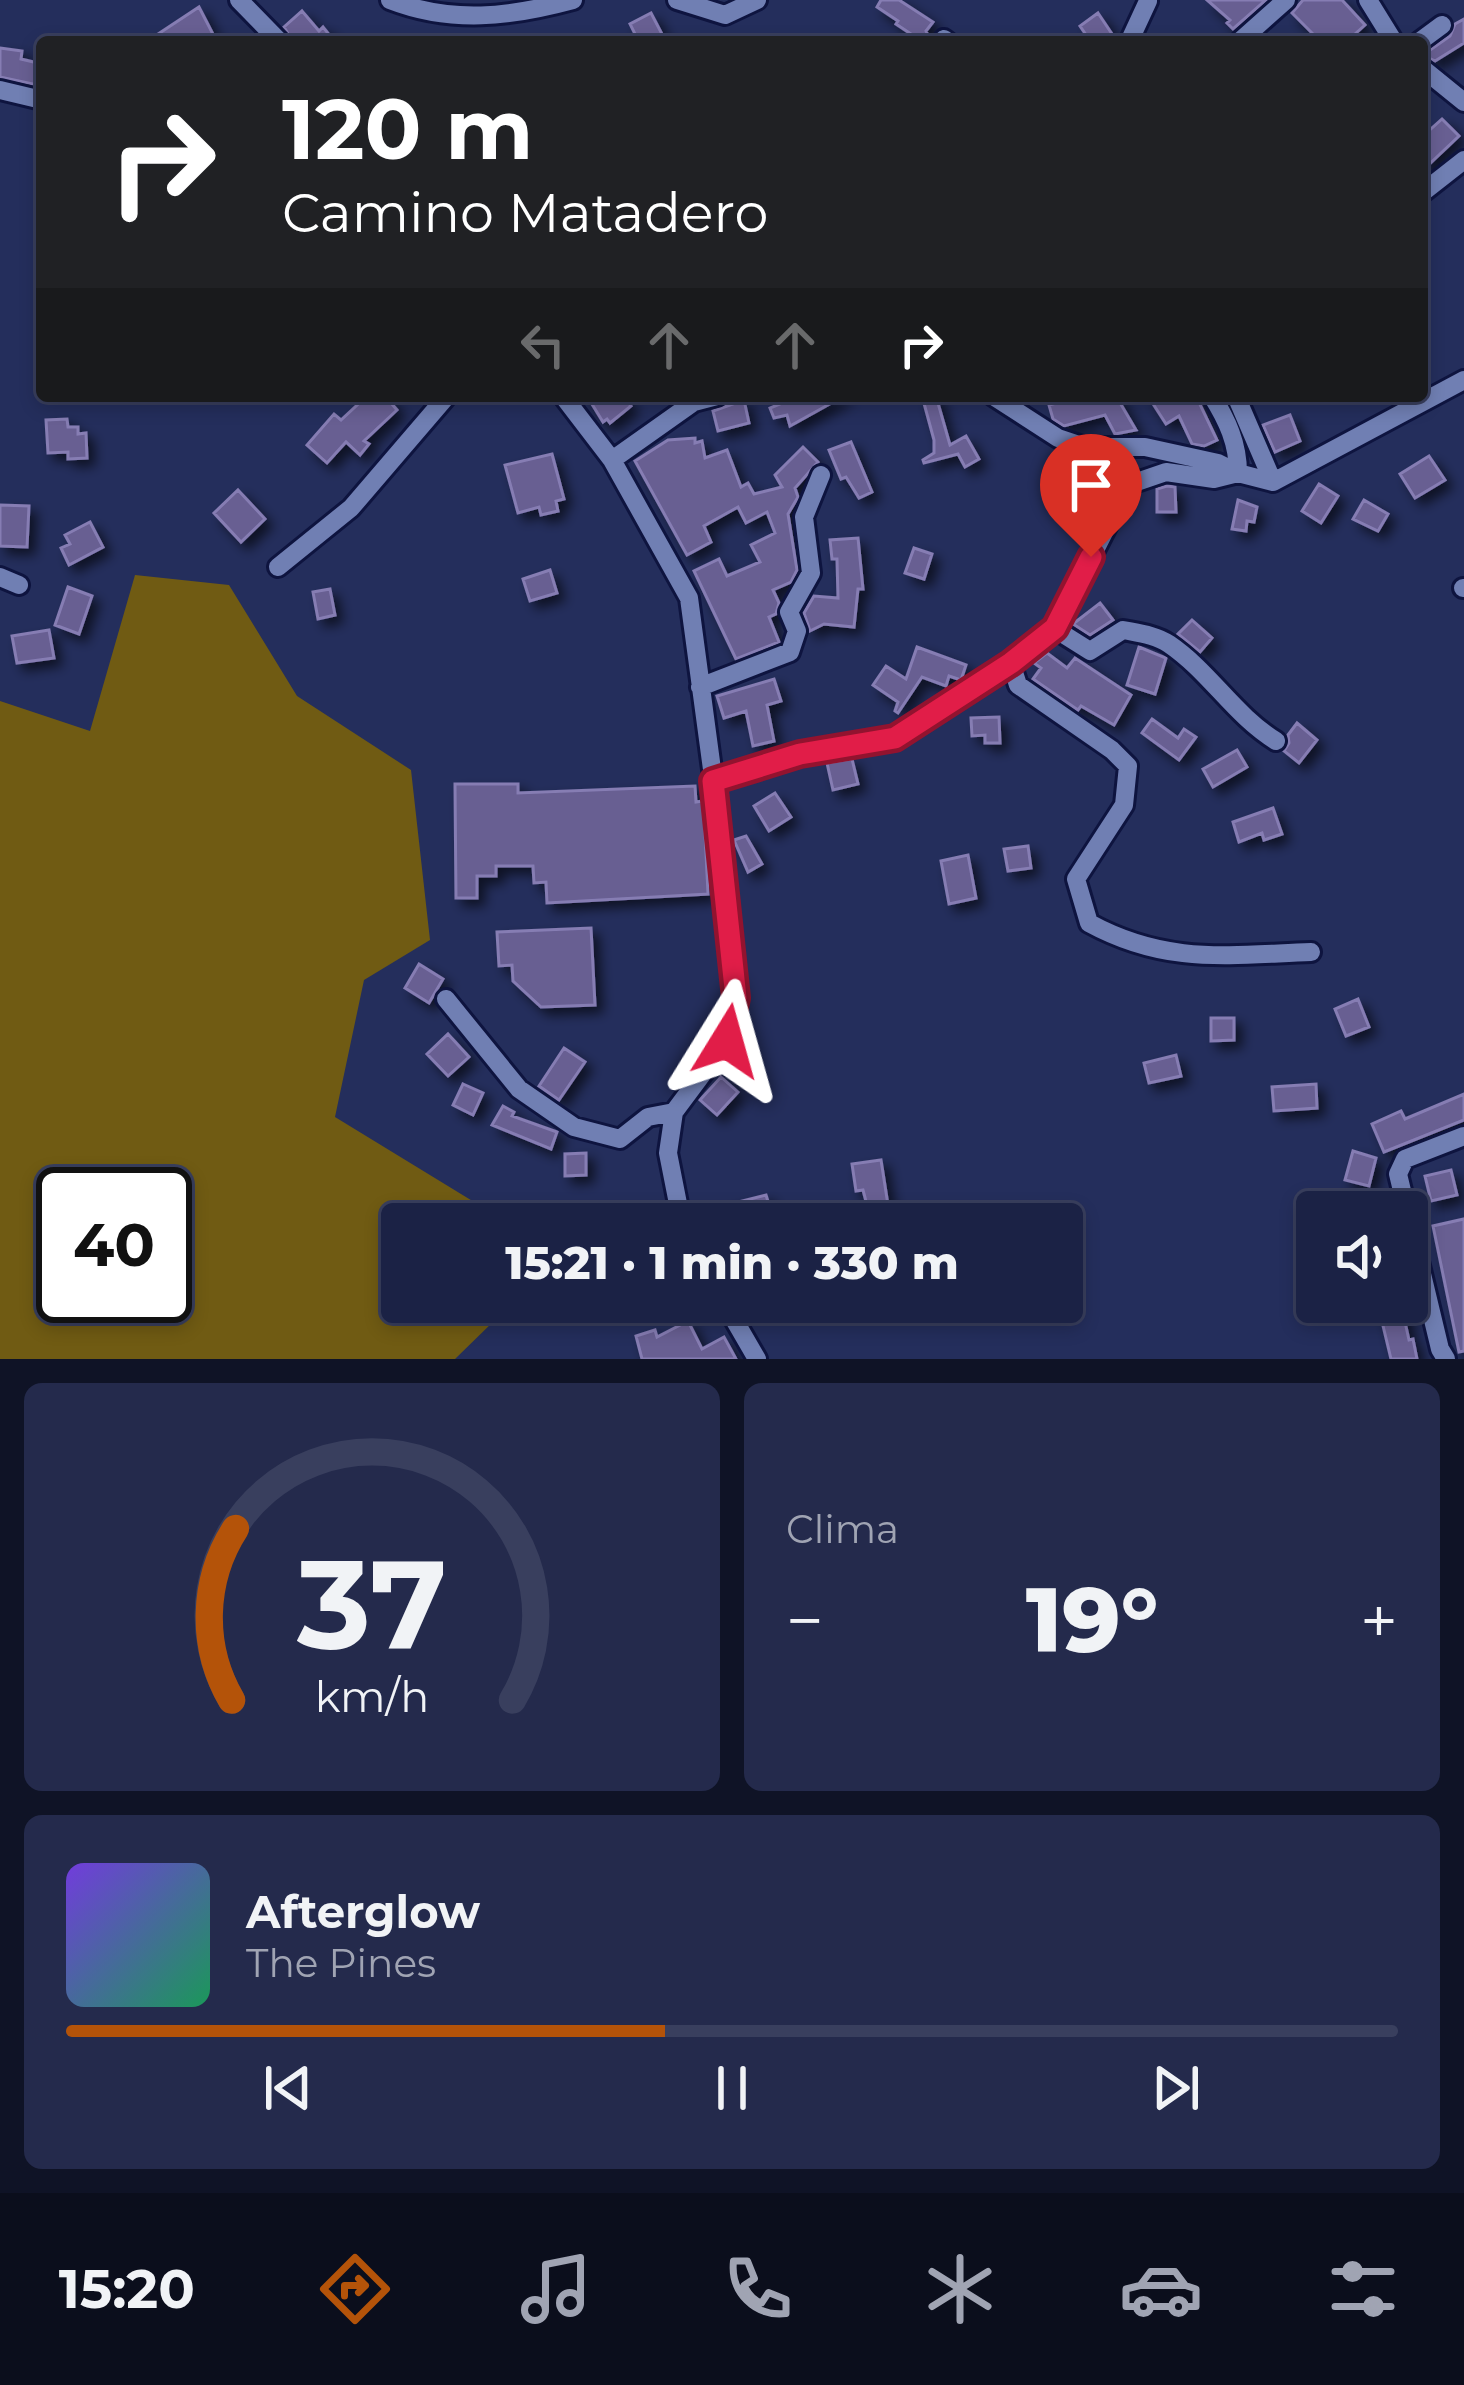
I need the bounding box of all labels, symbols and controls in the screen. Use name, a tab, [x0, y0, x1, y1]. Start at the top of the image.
text: 120 m	[282, 78, 533, 180]
icon: right	[84, 84, 240, 240]
text: Camino Matadero	[282, 180, 768, 246]
icon: left	[510, 312, 576, 378]
icon: ahead	[636, 312, 702, 378]
icon: ahead	[762, 312, 828, 378]
icon: right	[888, 312, 954, 378]
pin	[1040, 434, 1142, 557]
icon: arrive	[1058, 452, 1124, 518]
position arrow	[664, 978, 790, 1104]
speed limit sign: 40	[36, 1167, 192, 1323]
map controls	[1296, 1191, 1428, 1323]
button: sound	[1296, 1191, 1428, 1323]
text: 15:21 · 1 min · 330 m	[505, 1235, 959, 1290]
text: Clima	[786, 1505, 899, 1553]
text: 37	[296, 1528, 447, 1680]
text: 19°	[1026, 1565, 1158, 1675]
text: −	[786, 1580, 824, 1661]
text: +	[1360, 1580, 1398, 1661]
text: km/h	[315, 1670, 429, 1723]
text: Afterglow	[246, 1884, 480, 1939]
text: The Pines	[246, 1939, 436, 1987]
icon: previous	[255, 2055, 321, 2121]
icon: pause	[699, 2055, 765, 2121]
icon: next	[1143, 2055, 1209, 2121]
icon: directions	[313, 2247, 397, 2331]
icon: music	[514, 2247, 598, 2331]
icon: phone	[716, 2247, 800, 2331]
icon: climate	[918, 2247, 1002, 2331]
icon: car	[1119, 2247, 1203, 2331]
icon: filters	[1321, 2247, 1405, 2331]
text: 15:20	[59, 2256, 195, 2322]

